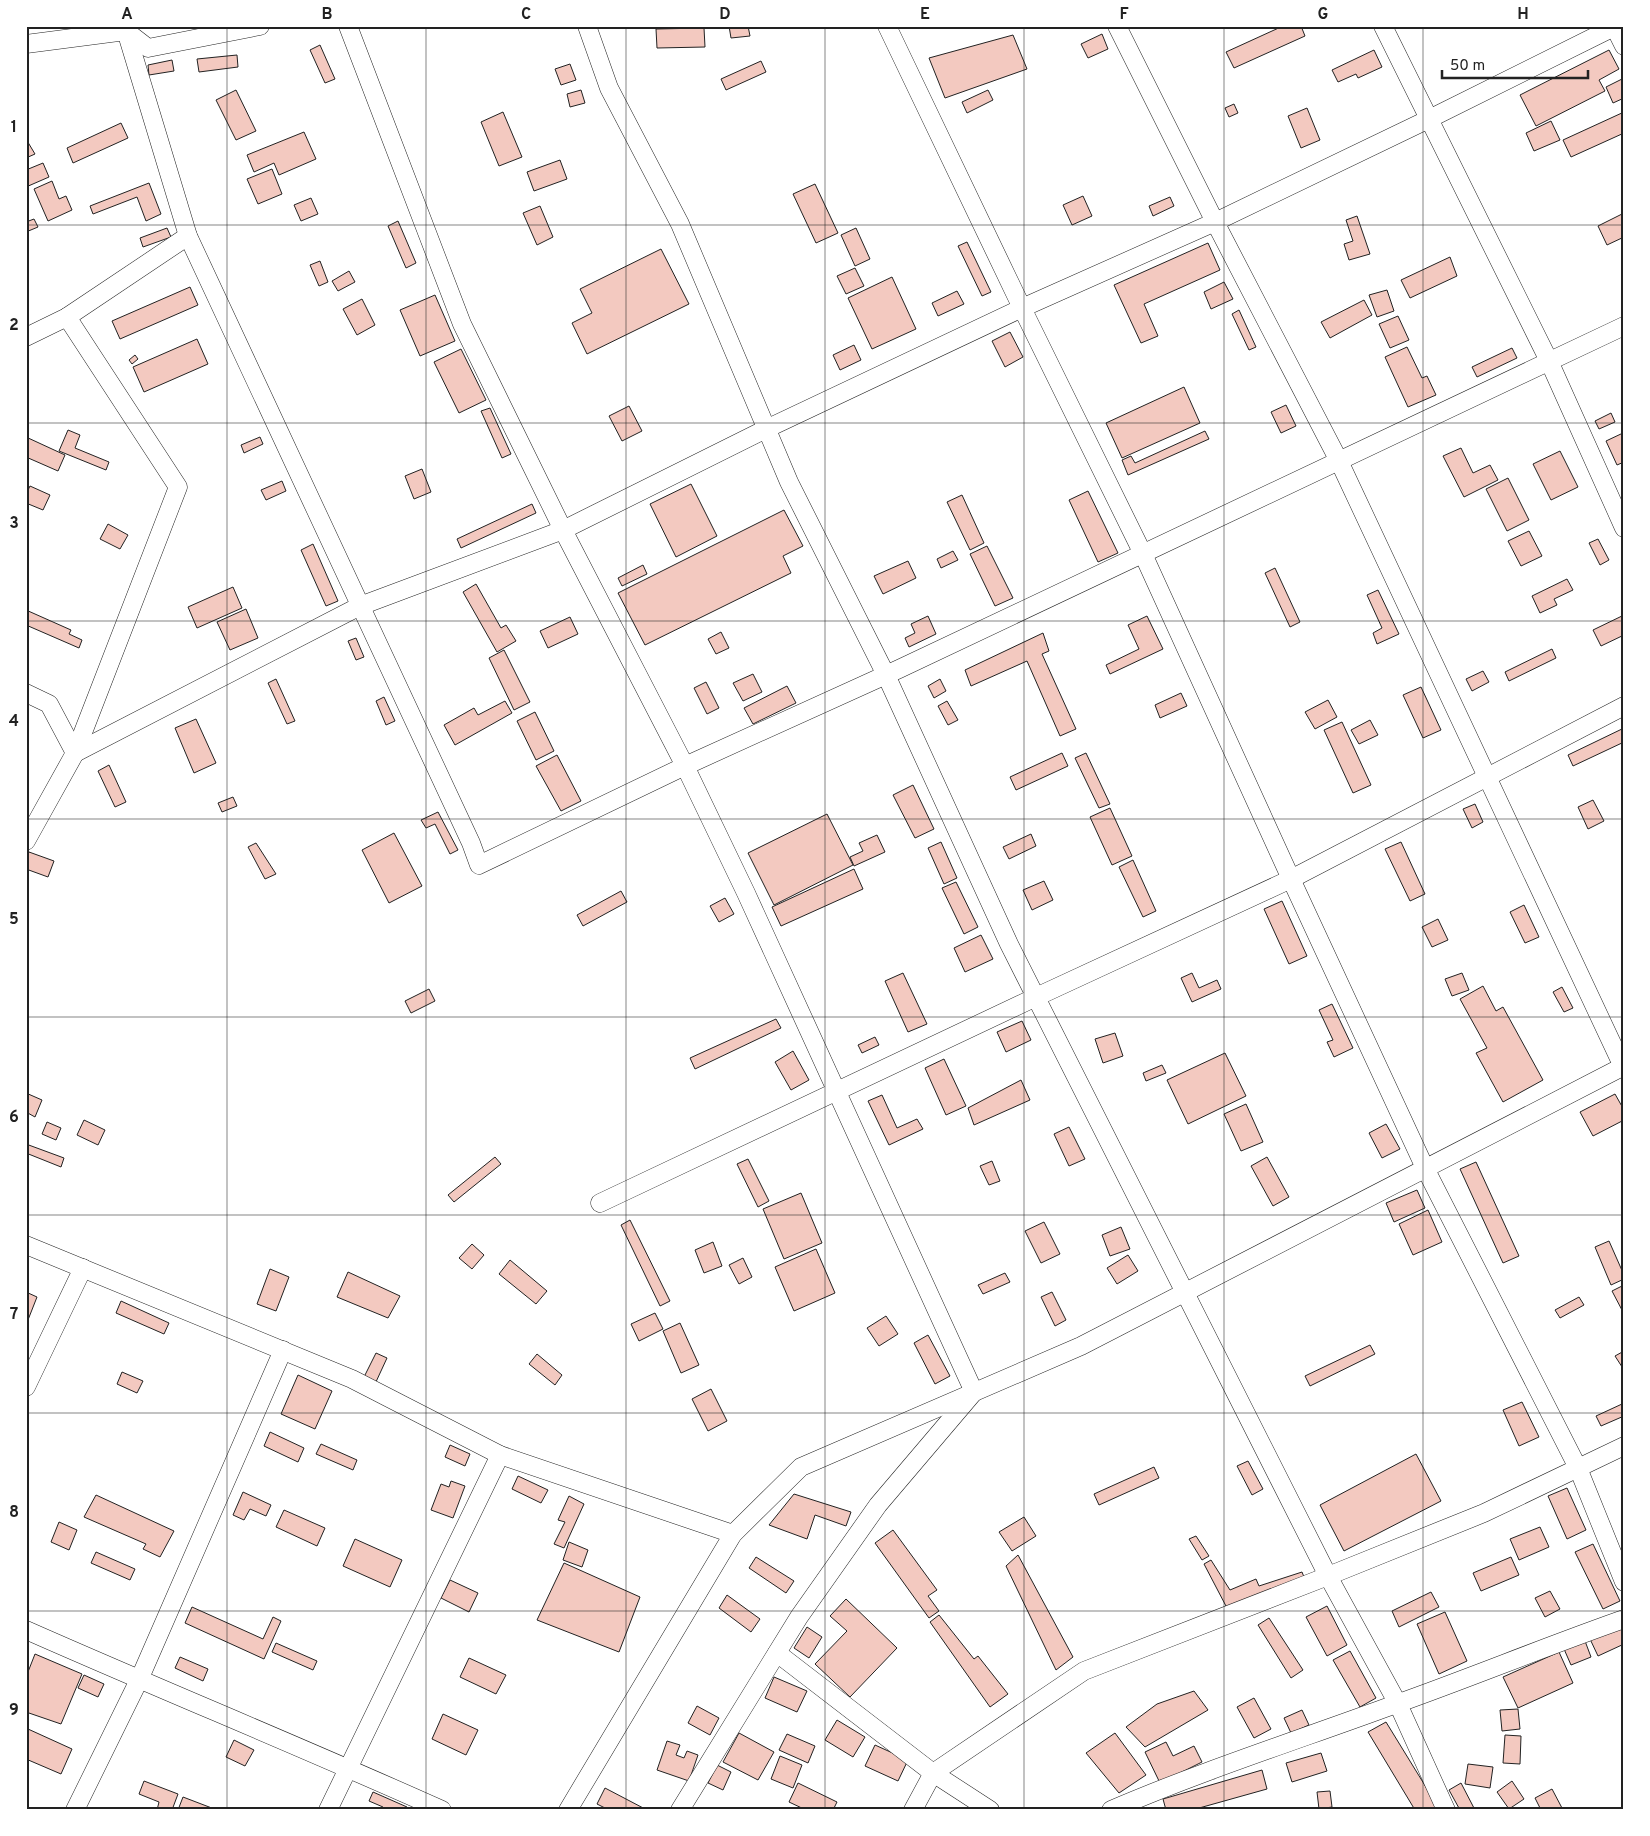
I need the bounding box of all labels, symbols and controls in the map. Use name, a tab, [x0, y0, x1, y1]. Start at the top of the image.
text: A	[121, 5, 133, 25]
text: B	[321, 5, 333, 25]
text: C	[521, 5, 531, 25]
text: D	[719, 5, 731, 25]
text: E	[920, 5, 930, 25]
text: F	[1119, 5, 1129, 25]
text: G	[1318, 5, 1328, 25]
text: H	[1517, 5, 1529, 25]
scale bar	[1442, 48, 1589, 80]
text: 50 m	[1450, 57, 1485, 76]
text: 1	[11, 118, 17, 138]
text: 2	[9, 316, 19, 336]
text: 3	[9, 514, 19, 534]
text: 4	[9, 712, 19, 732]
text: 5	[9, 910, 19, 930]
text: 6	[9, 1108, 19, 1128]
text: 7	[10, 1305, 18, 1325]
text: 8	[9, 1503, 19, 1523]
text: 9	[9, 1701, 19, 1721]

